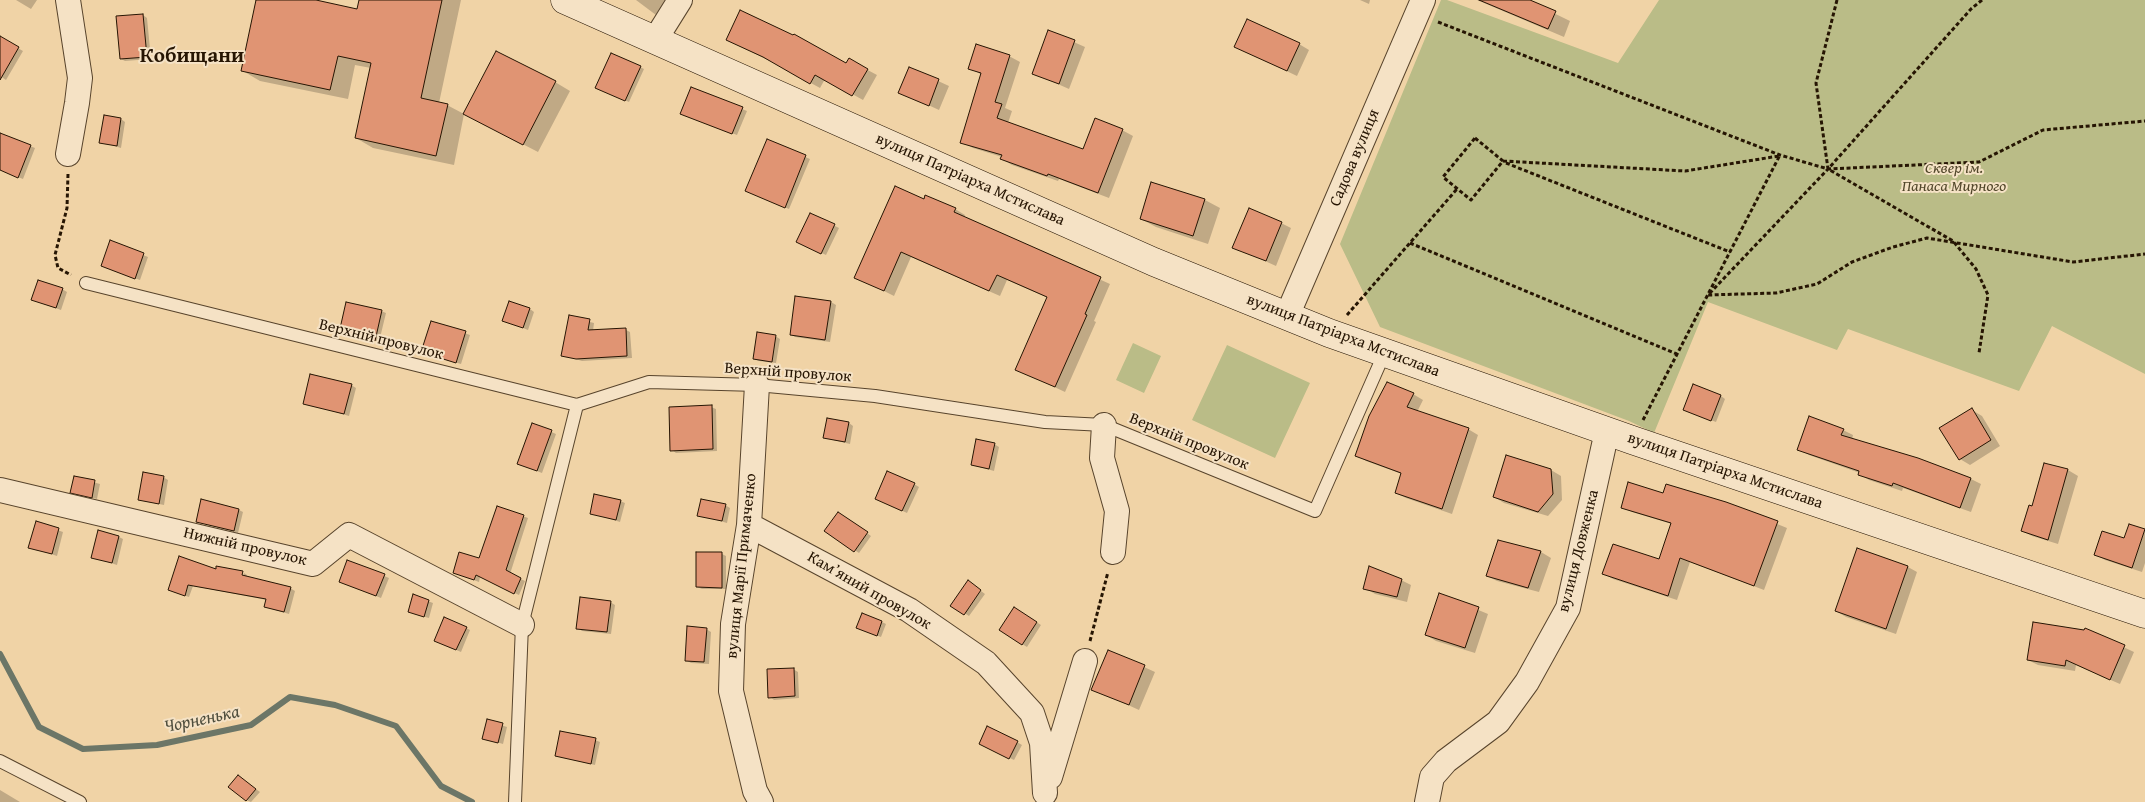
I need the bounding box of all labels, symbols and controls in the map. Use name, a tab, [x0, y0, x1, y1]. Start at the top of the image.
district label: Кобищани	[140, 44, 244, 70]
street label: Садова вулиця	[1326, 107, 1384, 209]
street label: вулиця Патріарха Мстислава	[872, 130, 1068, 230]
park label: Сквер ім. Панаса Мирного	[1902, 159, 2006, 197]
street label: вулиця Патріарха Мстислава	[1244, 290, 1442, 382]
street label: Верхній провулок	[317, 315, 445, 365]
street label: Верхній провулок	[724, 359, 852, 387]
street label: Верхній провулок	[1126, 409, 1252, 475]
street label: вулиця Патріарха Мстислава	[1625, 429, 1825, 513]
street label: вулиця Марії Примаченко	[723, 472, 761, 660]
street label: вулиця Довженка	[1554, 488, 1604, 614]
street label: Нижній провулок	[182, 523, 308, 571]
street label: Камʼяний провулок	[804, 548, 934, 634]
water label: Чорненька	[162, 701, 242, 739]

